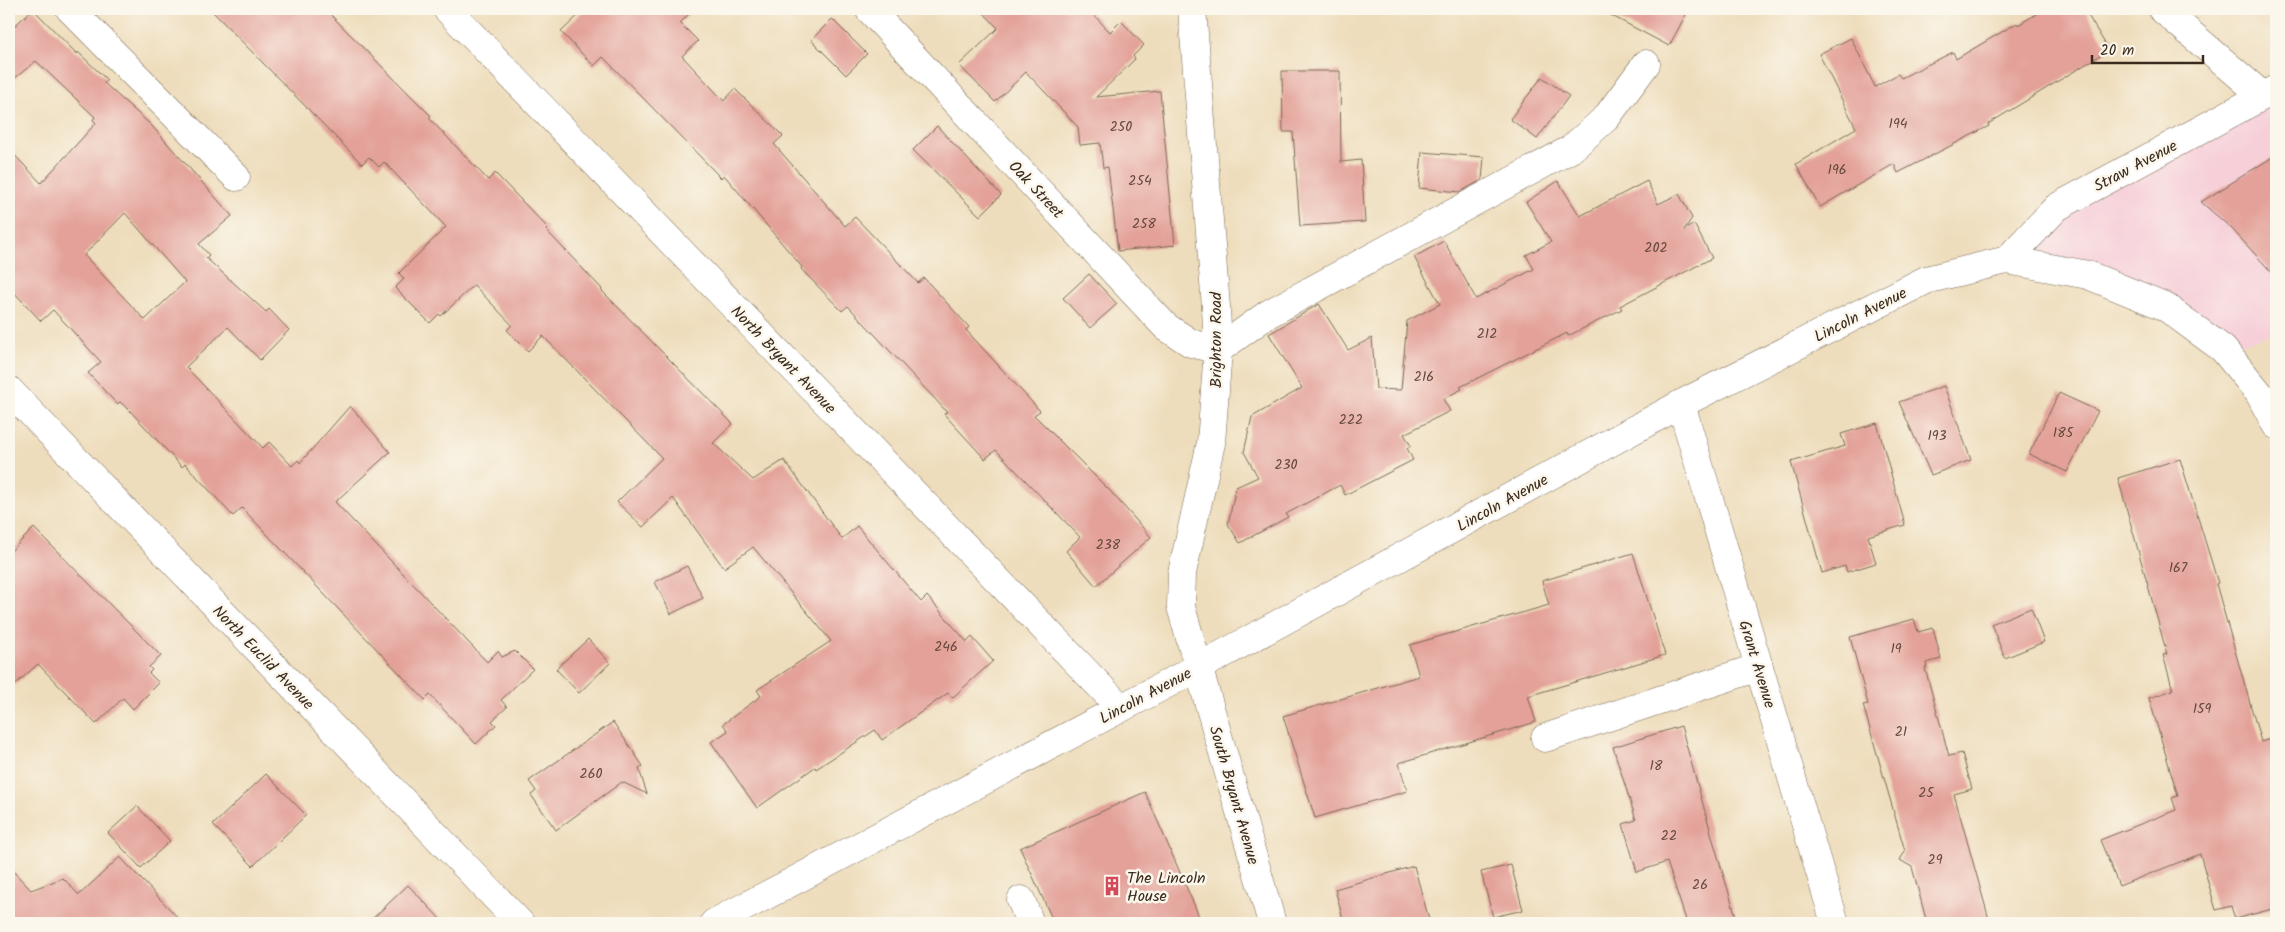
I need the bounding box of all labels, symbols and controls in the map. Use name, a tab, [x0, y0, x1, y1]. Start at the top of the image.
scale bar	[2092, 32, 2204, 64]
text: 20 m	[2100, 39, 2134, 63]
house number: 194	[1889, 113, 1908, 135]
house number: 250	[1110, 116, 1132, 138]
street label: Straw Avenue	[2089, 134, 2182, 199]
street label: Oak Street	[1002, 155, 1070, 225]
house number: 196	[1827, 159, 1847, 181]
house number: 254	[1128, 170, 1152, 192]
house number: 258	[1132, 213, 1157, 235]
house number: 202	[1644, 237, 1668, 259]
street label: Lincoln Avenue	[1810, 281, 1912, 349]
street label: Brighton Road	[1204, 291, 1229, 388]
street label: North Bryant Avenue	[724, 300, 842, 420]
house number: 212	[1477, 323, 1497, 345]
house number: 216	[1414, 366, 1434, 388]
house number: 222	[1339, 409, 1363, 431]
house number: 185	[2053, 422, 2075, 444]
house number: 193	[1927, 425, 1947, 447]
house number: 230	[1274, 454, 1298, 476]
street label: Lincoln Avenue	[1452, 468, 1553, 539]
house number: 238	[1096, 534, 1121, 556]
house number: 167	[2169, 557, 2188, 579]
street label: North Euclid Avenue	[206, 600, 320, 716]
street label: Grant Avenue	[1731, 617, 1782, 712]
house number: 246	[934, 636, 958, 658]
house number: 19	[1890, 638, 1902, 660]
street label: Lincoln Avenue	[1095, 661, 1196, 731]
house number: 159	[2193, 698, 2212, 720]
house number: 21	[1895, 721, 1907, 743]
street label: South Bryant Avenue	[1202, 723, 1265, 868]
house number: 18	[1650, 755, 1663, 777]
house number: 260	[580, 763, 602, 785]
house number: 25	[1918, 782, 1935, 804]
house number: 22	[1661, 825, 1677, 847]
house number: 29	[1928, 849, 1943, 871]
place label: The Lincoln House	[1127, 866, 1206, 909]
house number: 26	[1692, 874, 1708, 896]
building icon: The Lincoln House	[1101, 875, 1123, 897]

